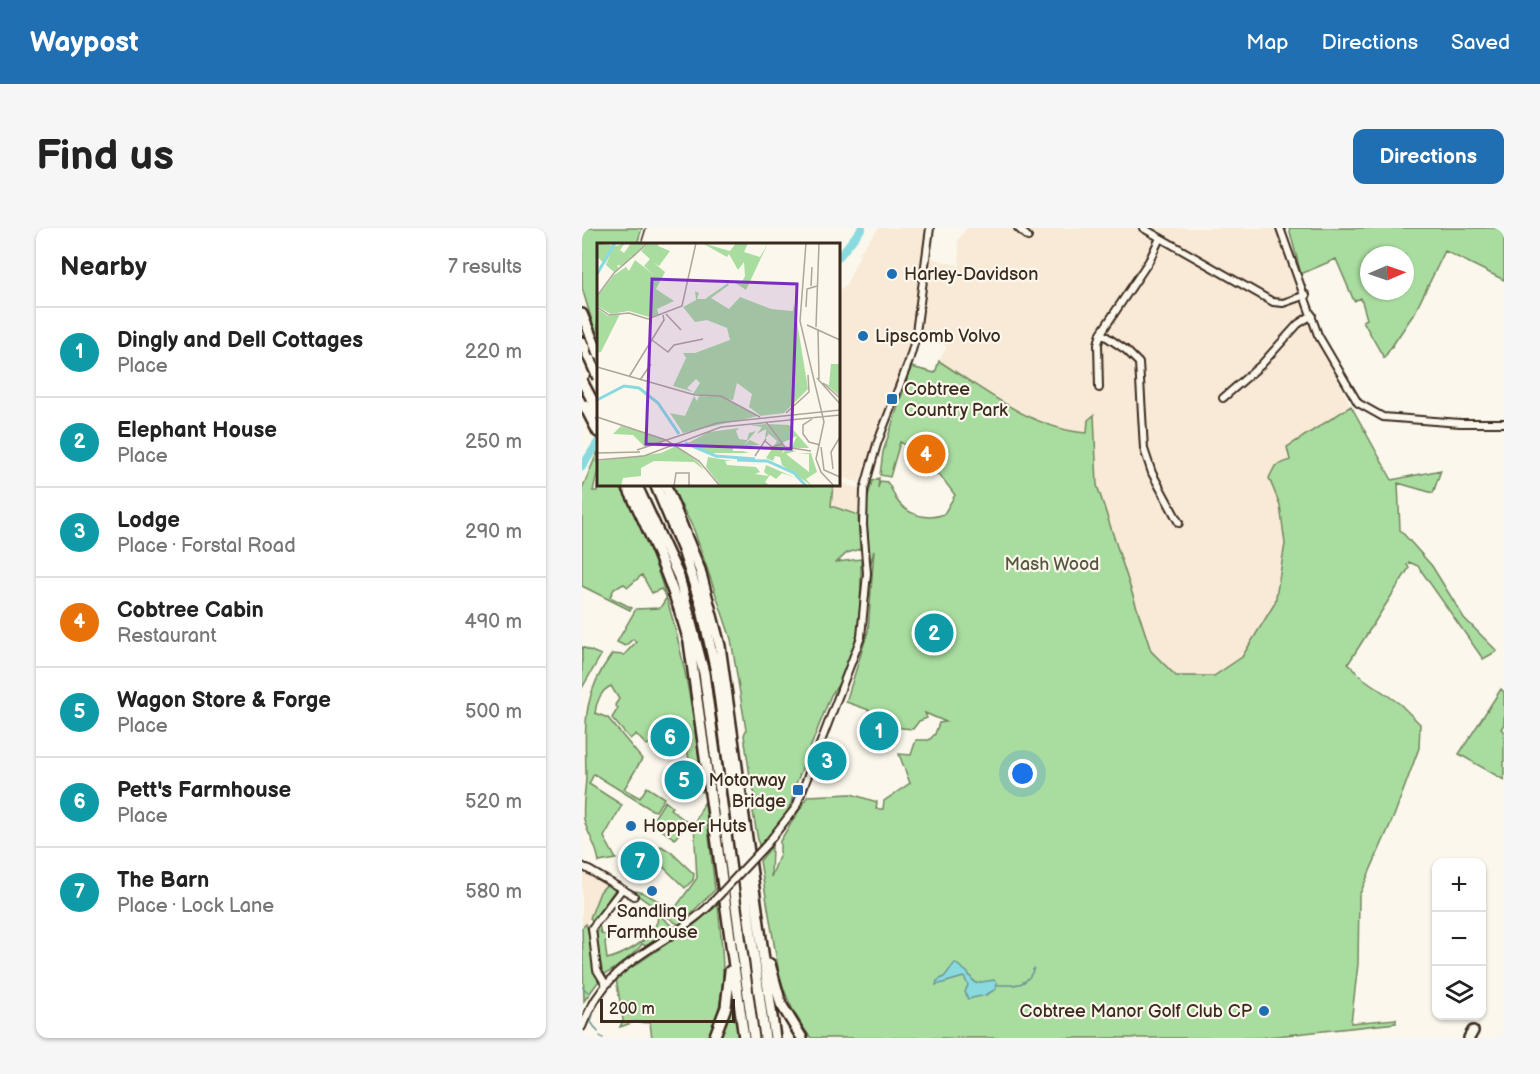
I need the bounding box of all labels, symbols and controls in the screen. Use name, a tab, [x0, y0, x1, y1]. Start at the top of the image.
text: Waypost	[30, 26, 139, 59]
text: Map	[1246, 30, 1289, 55]
text: Directions	[1322, 30, 1418, 55]
text: Saved	[1451, 30, 1510, 55]
button: Directions	[1353, 129, 1504, 184]
text: Find us	[36, 131, 174, 182]
inset map	[597, 243, 840, 486]
north arrow	[1360, 246, 1414, 300]
text: Nearby	[60, 252, 147, 283]
text: 7 results	[448, 255, 522, 279]
place label: Harley-Davidson	[904, 264, 1038, 285]
marker: Harley-Davidson	[885, 267, 899, 281]
place label: Lipscomb Volvo	[875, 326, 1001, 347]
text: Dingly and Dell Cottages	[117, 327, 363, 354]
marker: Lipscomb Volvo	[856, 329, 870, 343]
text: 1	[75, 340, 84, 364]
text: 220 m	[465, 340, 522, 364]
text: Place	[117, 354, 168, 378]
place label: Cobtree Country Park	[904, 379, 1008, 421]
marker: Cobtree Country Park	[885, 392, 899, 406]
text: Elephant House	[117, 417, 277, 444]
text: 2	[74, 430, 85, 454]
text: 250 m	[465, 430, 522, 454]
pin: 4	[906, 432, 946, 476]
text: Place	[117, 444, 168, 468]
text: Lodge	[117, 507, 180, 534]
text: 3	[74, 520, 85, 544]
text: 290 m	[465, 520, 522, 544]
text: Place · Forstal Road	[117, 534, 296, 558]
park label: Mash Wood	[1005, 554, 1099, 575]
text: Cobtree Cabin	[117, 597, 264, 624]
text: 4	[74, 610, 85, 634]
text: 490 m	[465, 610, 522, 634]
pin: 2	[914, 610, 954, 656]
text: Restaurant	[117, 624, 217, 648]
text: Wagon Store & Forge	[117, 687, 331, 714]
text: 5	[74, 700, 85, 724]
text: 500 m	[465, 700, 522, 724]
pin: 1	[860, 708, 898, 754]
text: Place	[117, 714, 168, 738]
pin: 6	[650, 714, 689, 760]
pin: 3	[808, 738, 846, 784]
pin: 5	[664, 758, 704, 802]
your location	[1008, 759, 1037, 788]
place label: Motorway Bridge	[708, 770, 787, 812]
text: Pett's Farmhouse	[117, 777, 291, 804]
marker: Motorway Bridge	[791, 783, 805, 797]
text: 6	[73, 790, 86, 814]
text: 520 m	[465, 790, 522, 814]
text: Place	[117, 804, 168, 828]
place label: Hopper Huts	[643, 816, 747, 837]
marker: Hopper Huts	[624, 819, 638, 833]
pin: 7	[620, 838, 660, 884]
map controls	[1432, 858, 1486, 1020]
button: +	[1432, 858, 1486, 912]
text: The Barn	[117, 867, 209, 894]
text: 7	[74, 880, 85, 904]
text: 580 m	[465, 880, 522, 904]
marker: Sandling Farmhouse	[645, 884, 659, 898]
text: Place · Lock Lane	[117, 894, 274, 918]
place label: Sandling Farmhouse	[606, 901, 698, 943]
button: −	[1432, 912, 1486, 966]
button: layers	[1432, 966, 1486, 1020]
scale bar	[600, 996, 735, 1024]
text: 200 m	[609, 1000, 655, 1019]
place label: Cobtree Manor Golf Club CP	[1020, 1001, 1253, 1022]
marker: Cobtree Manor Golf Club CP	[1257, 1004, 1271, 1018]

